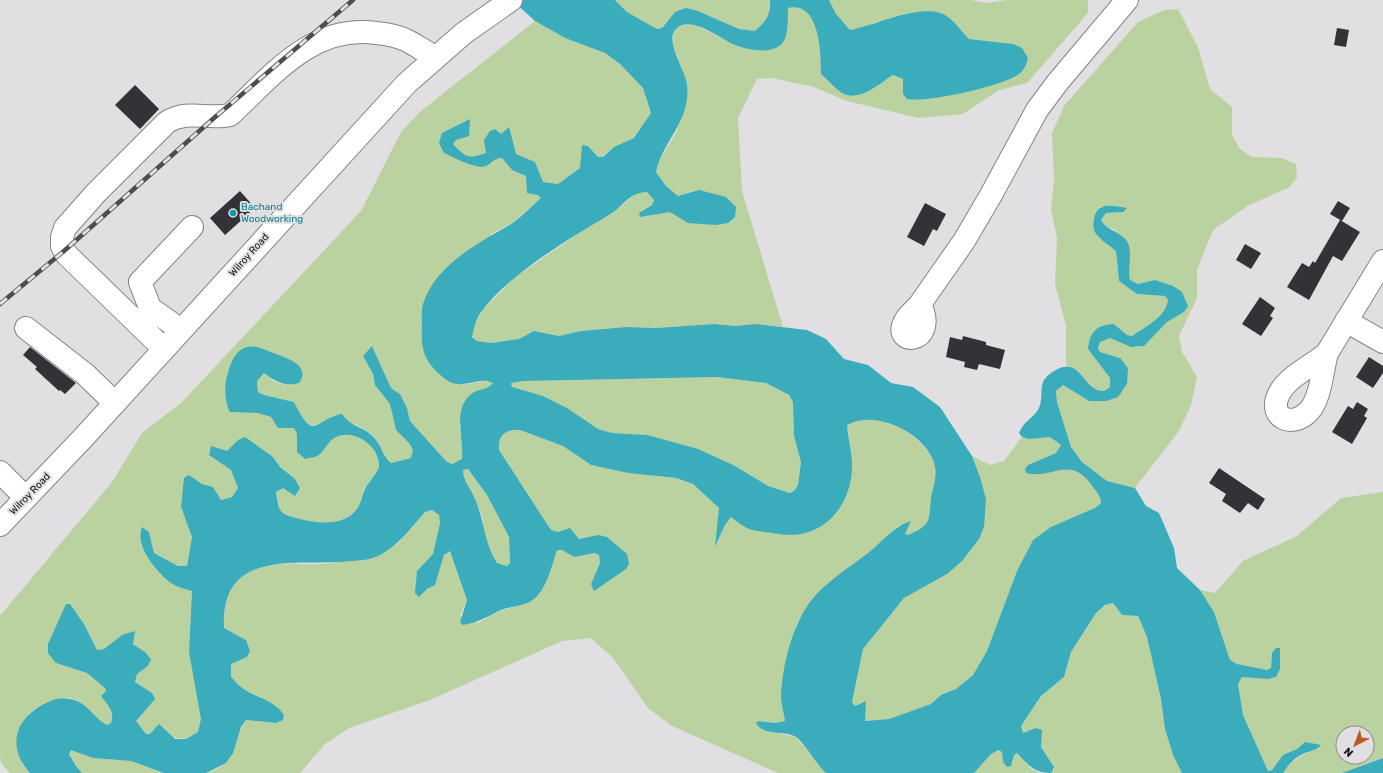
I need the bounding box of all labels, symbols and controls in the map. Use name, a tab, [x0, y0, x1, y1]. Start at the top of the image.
place label: Bachand Woodworking	[241, 201, 303, 225]
marker: Bachand Woodworking	[228, 208, 238, 218]
street label: Wilroy Road	[227, 231, 271, 279]
street label: Wilroy Road	[7, 471, 53, 517]
north arrow	[1335, 725, 1375, 765]
text: N	[1341, 745, 1356, 760]

